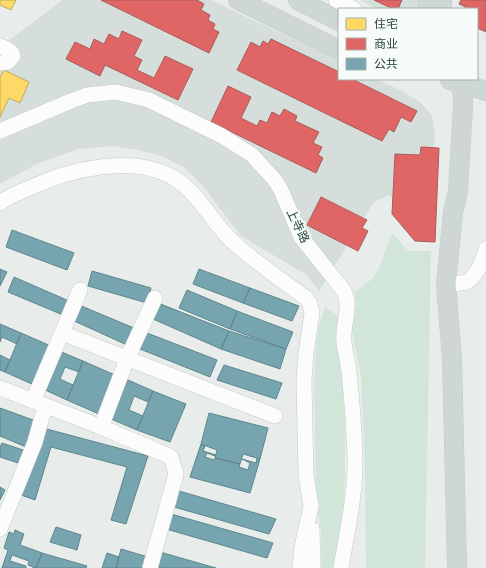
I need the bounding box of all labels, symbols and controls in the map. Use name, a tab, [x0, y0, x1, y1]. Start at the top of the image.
legend	[338, 8, 478, 80]
text: 住宅	[374, 17, 398, 30]
text: 商业	[374, 37, 398, 50]
text: 公共	[374, 57, 398, 70]
street label: 上寺路	[285, 207, 312, 245]

